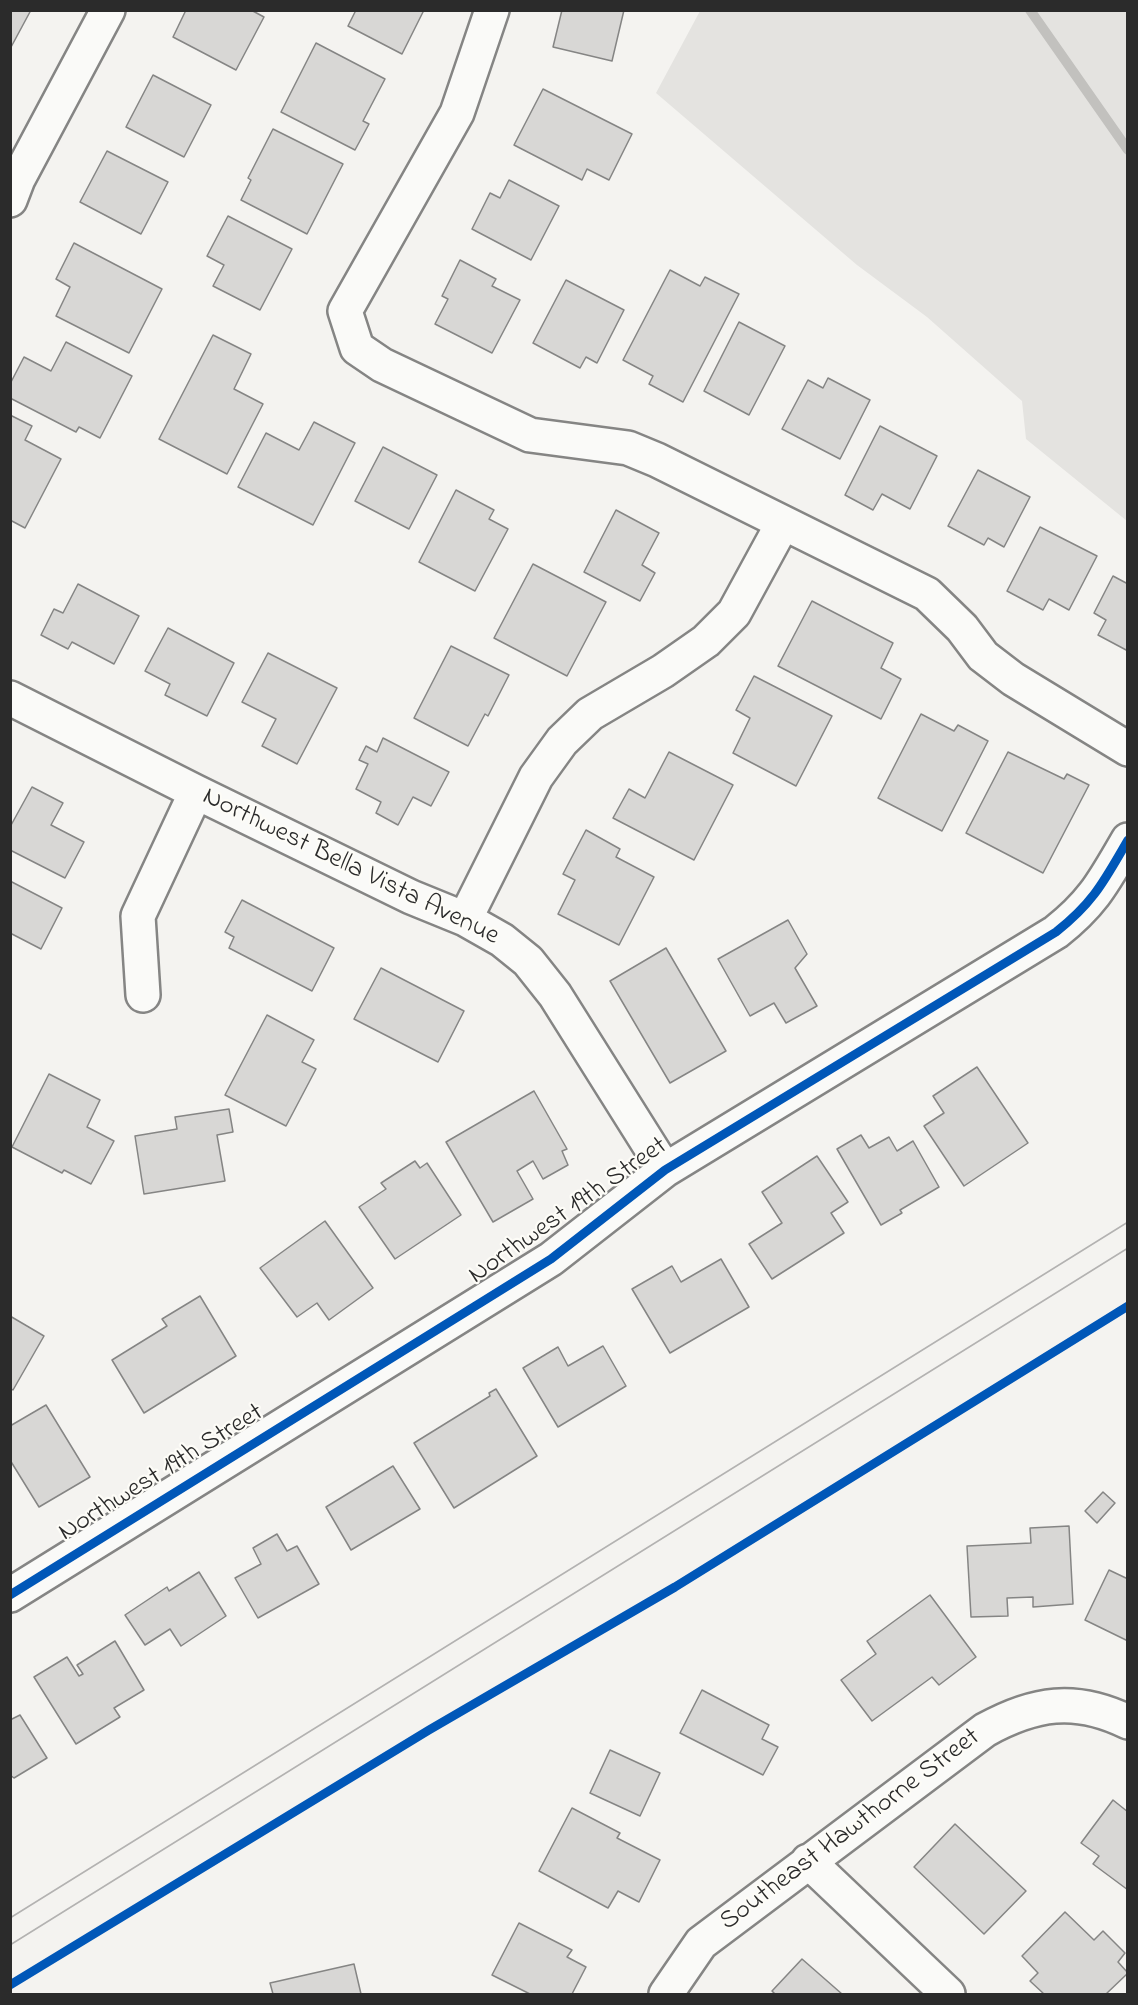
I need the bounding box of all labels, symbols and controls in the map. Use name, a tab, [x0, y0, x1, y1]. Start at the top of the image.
street label: Northwest Bella Vista Avenue	[196, 782, 504, 954]
street label: Northwest 19th Street	[463, 1131, 675, 1293]
street label: Northwest 19th Street	[54, 1398, 270, 1550]
street label: Southeast Hawthorne Street	[715, 1723, 987, 1939]

